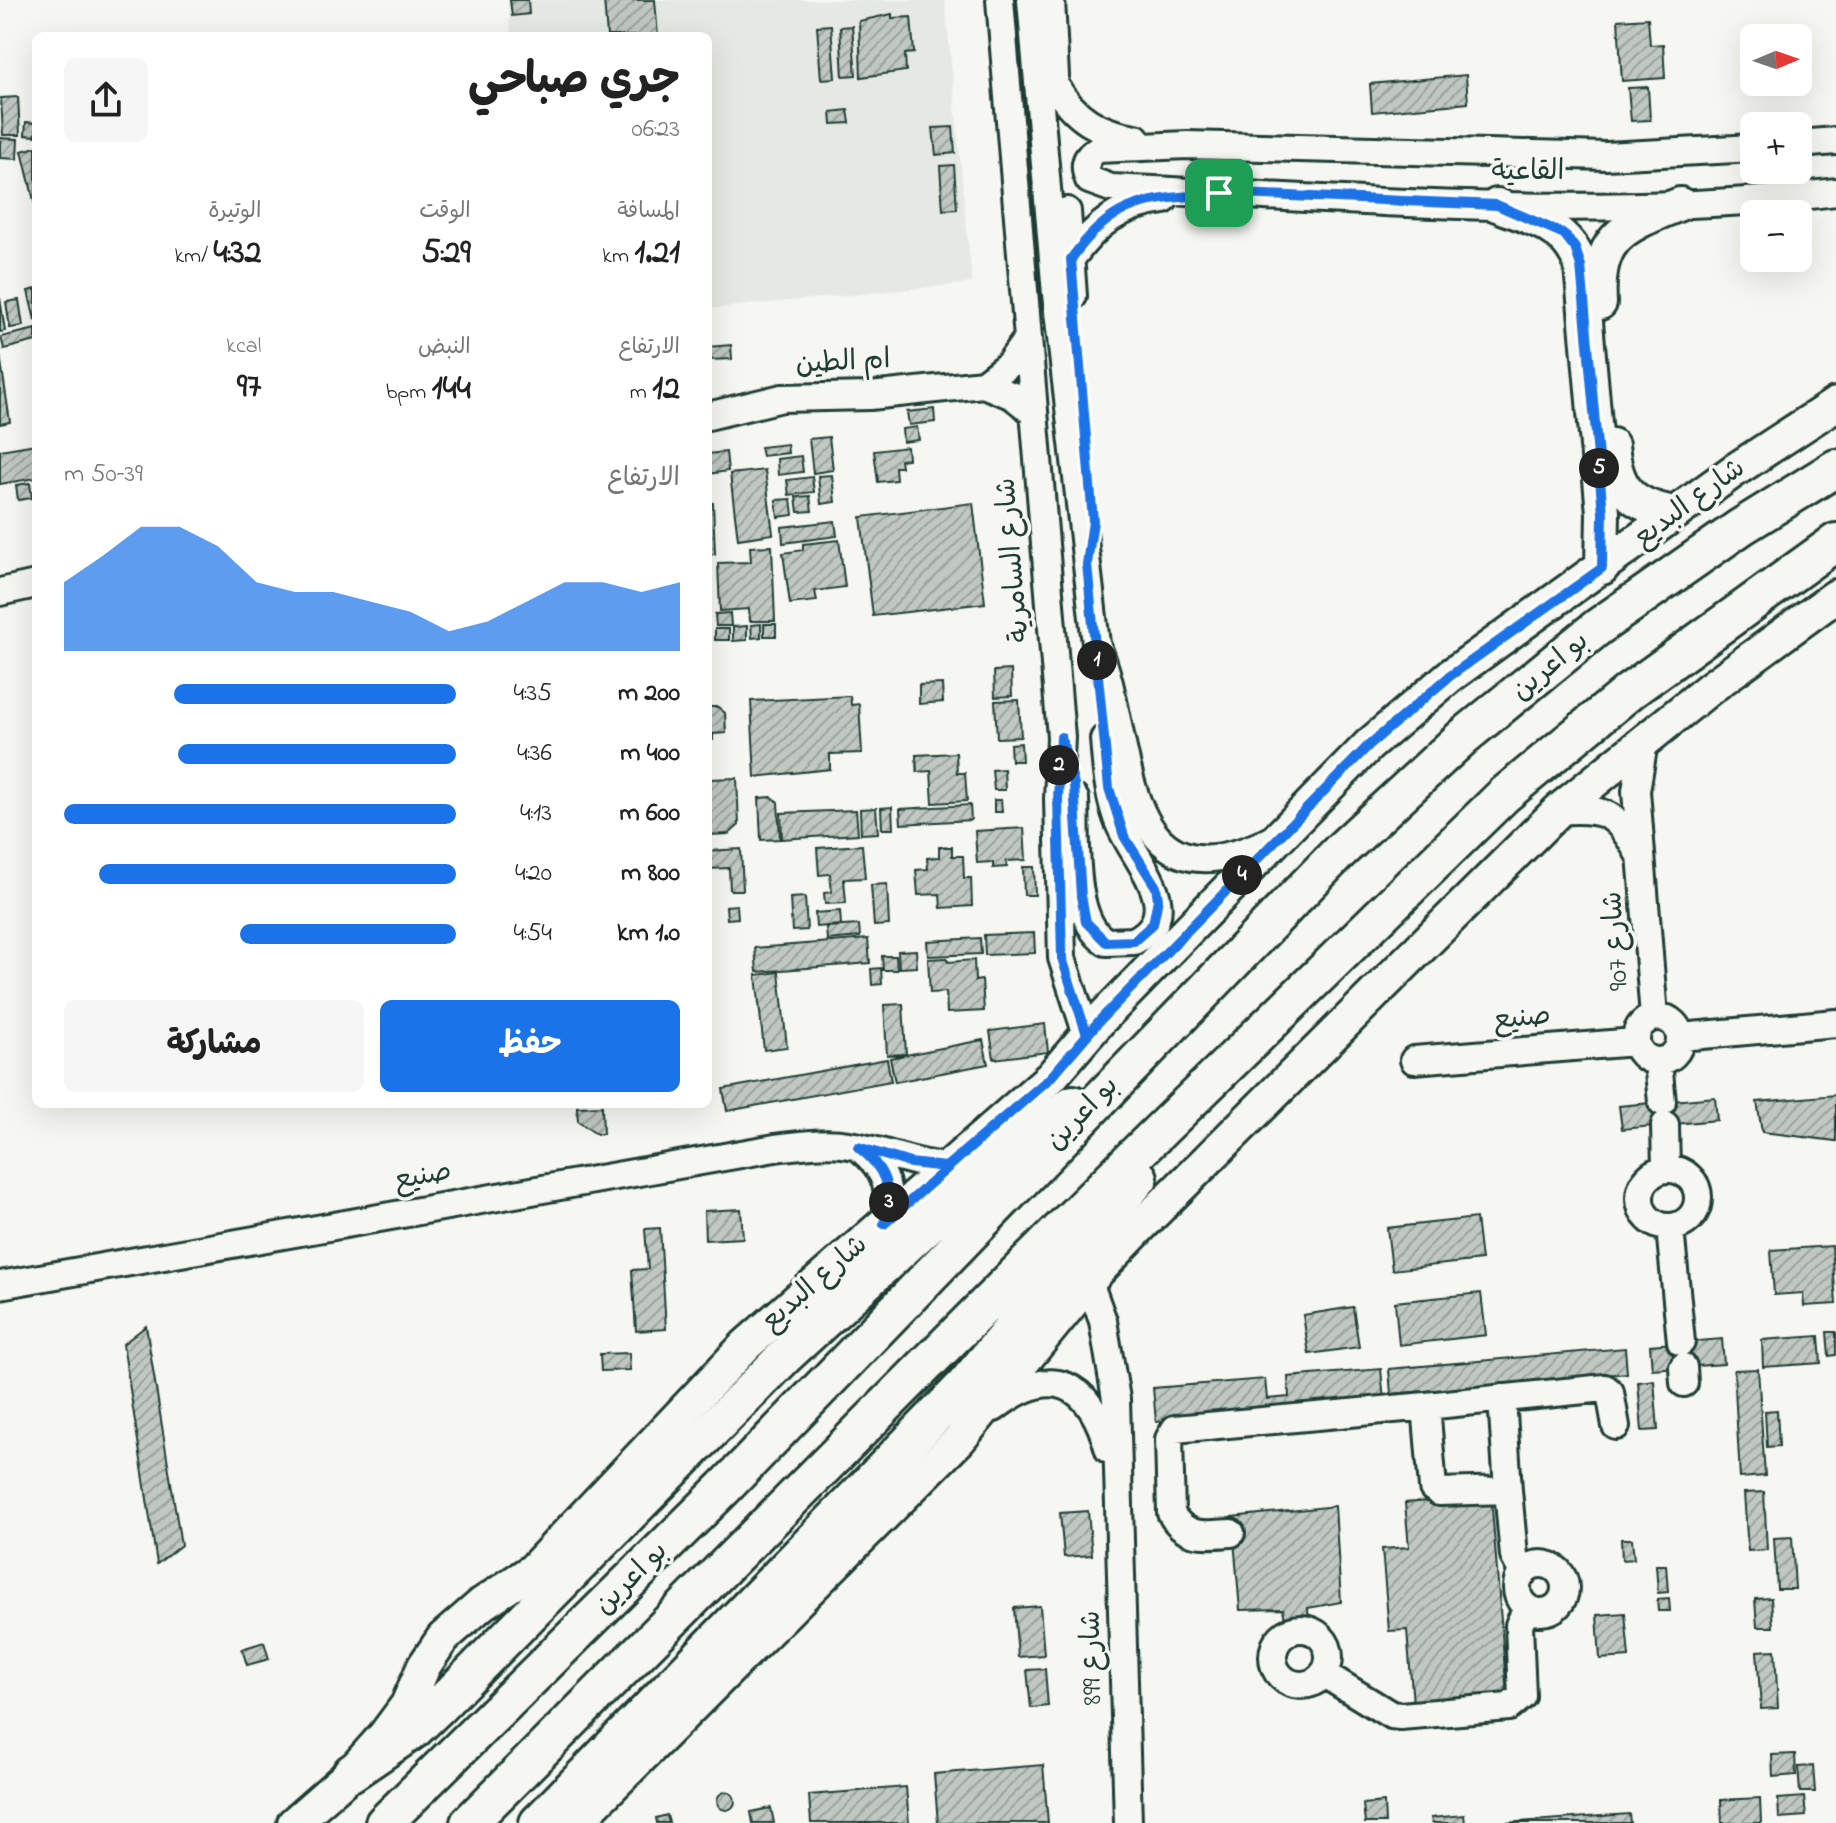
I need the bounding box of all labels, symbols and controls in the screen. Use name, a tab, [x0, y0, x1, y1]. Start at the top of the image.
north arrow	[1740, 24, 1812, 96]
map controls	[1740, 24, 1812, 272]
text: جري صباحي	[468, 49, 680, 113]
button: share	[64, 58, 148, 142]
text: 06:23	[631, 111, 680, 149]
button: +	[1740, 112, 1812, 184]
street label: القاعية	[1492, 152, 1564, 193]
pin	[1185, 159, 1253, 227]
icon: arrive	[1197, 171, 1241, 215]
text: الوتيرة	[208, 196, 261, 228]
text: الوقت	[419, 196, 471, 228]
text: المسافة	[617, 196, 680, 228]
button: −	[1740, 200, 1812, 272]
text: 4:32	[214, 229, 261, 279]
text: 5:29	[421, 229, 471, 279]
text: 1.21	[635, 229, 680, 279]
text: /km	[174, 241, 214, 273]
text: km	[602, 241, 635, 273]
text: kcal	[226, 331, 261, 363]
text: النبض	[418, 332, 471, 364]
text: الارتفاع	[618, 332, 680, 364]
street label: ام الطين	[794, 340, 892, 386]
text: 97	[237, 363, 261, 413]
text: 144	[432, 365, 471, 415]
text: 12	[652, 365, 680, 415]
text: bpm	[386, 377, 432, 409]
text: m	[630, 377, 652, 409]
pin: 5	[1579, 448, 1619, 488]
street label: شارع البديع	[1625, 449, 1755, 559]
text: 5	[1593, 452, 1605, 484]
text: 39–50 m	[64, 456, 143, 494]
text: الارتفاع	[607, 460, 680, 498]
street label: شارع السامرية	[986, 476, 1042, 644]
street label: بو اعرين	[1503, 622, 1599, 712]
pin: 1	[1077, 640, 1117, 680]
text: 1	[1094, 644, 1101, 676]
text: 4:35	[513, 675, 552, 713]
text: 200 m	[618, 675, 680, 713]
text: 4:36	[517, 735, 552, 773]
text: 400 m	[620, 735, 680, 773]
pin: 2	[1039, 745, 1079, 785]
text: 2	[1054, 749, 1064, 781]
text: 4:13	[520, 795, 552, 833]
text: 600 m	[619, 795, 680, 833]
text: 4:20	[515, 855, 552, 893]
text: 800 m	[621, 855, 680, 893]
pin: 4	[1222, 855, 1262, 895]
text: 4	[1237, 859, 1247, 891]
street label: شارع 907	[1593, 890, 1641, 992]
text: 4:54	[513, 915, 552, 953]
text: 1.0 km	[617, 915, 680, 953]
street label: صنيع	[1492, 996, 1552, 1042]
button: مشاركة	[64, 1000, 364, 1092]
button: حفظ	[380, 1000, 680, 1092]
street label: بو اعرين	[1037, 1067, 1129, 1161]
street label: صنيع	[391, 1152, 455, 1202]
pin: 3	[869, 1182, 909, 1222]
text: 3	[884, 1186, 894, 1218]
street label: شارع البديع	[753, 1226, 877, 1342]
street label: بو اعرين	[586, 1533, 678, 1625]
street label: شارع 899	[1072, 1610, 1114, 1706]

